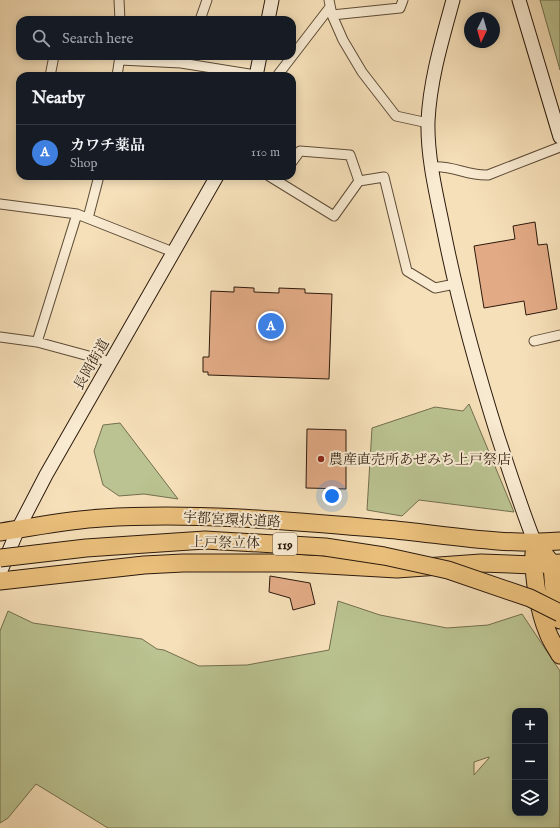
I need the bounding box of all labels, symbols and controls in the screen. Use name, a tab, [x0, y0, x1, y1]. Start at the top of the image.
north arrow	[464, 12, 500, 48]
search box	[16, 16, 296, 60]
icon: search	[30, 27, 52, 49]
text: Search here	[62, 29, 133, 48]
text: Nearby	[32, 88, 85, 109]
text: カワチ薬品	[70, 136, 145, 155]
text: A	[41, 144, 49, 161]
text: 110 m	[251, 144, 280, 161]
text: Shop	[70, 155, 98, 172]
pin: A	[258, 311, 284, 341]
street label: 長岡街道	[70, 336, 114, 393]
place label: 農産直売所あぜみち上戸祭店	[329, 451, 511, 469]
marker: 農産直売所あぜみち上戸祭店	[316, 454, 326, 464]
your location	[322, 486, 342, 506]
street label: 宇都宮環状道路	[183, 508, 281, 532]
street label: 上戸祭立体	[190, 533, 260, 553]
road number: 119	[273, 533, 297, 555]
map controls	[512, 708, 548, 816]
button: +	[512, 708, 548, 744]
button: −	[512, 744, 548, 780]
button: layers	[512, 780, 548, 816]

